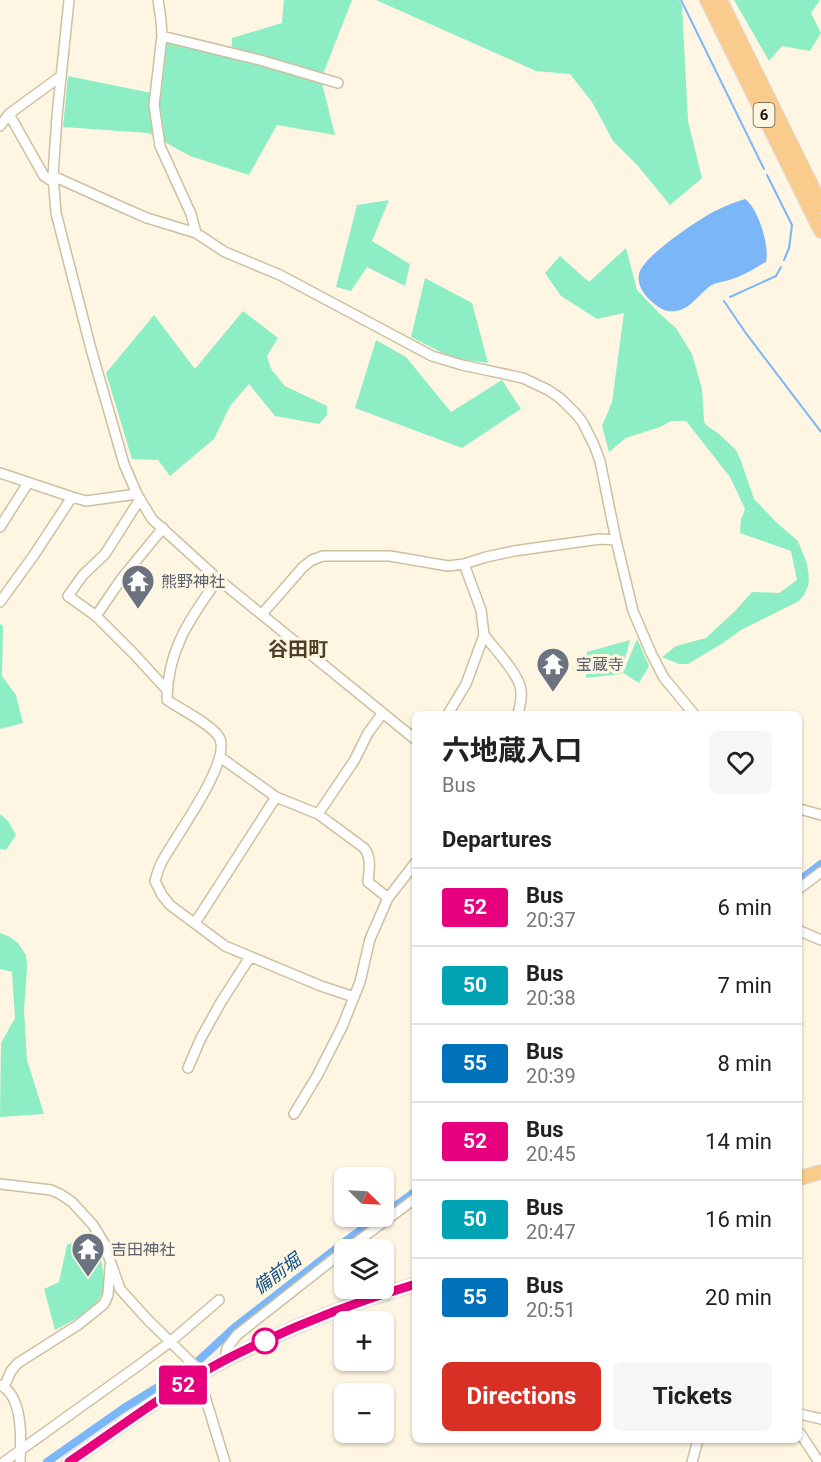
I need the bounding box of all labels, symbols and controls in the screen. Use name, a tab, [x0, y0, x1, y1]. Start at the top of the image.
road number: 6	[754, 103, 774, 127]
temple icon: 熊野神社	[120, 563, 156, 610]
place label: 熊野神社	[161, 572, 225, 591]
district label: 谷田町	[268, 637, 328, 661]
temple icon: 宝蔵寺	[535, 646, 571, 693]
place label: 宝蔵寺	[576, 655, 624, 674]
button: heart	[709, 731, 772, 794]
text: 六地蔵入口	[442, 734, 582, 767]
text: Bus	[442, 773, 476, 797]
text: Departures	[442, 827, 552, 852]
text: Bus	[526, 883, 564, 908]
text: 52	[463, 895, 487, 919]
text: 6 min	[717, 895, 772, 920]
text: 20:37	[526, 908, 576, 932]
text: Bus	[526, 961, 564, 986]
text: 50	[463, 973, 487, 997]
text: 7 min	[717, 973, 772, 998]
text: 20:38	[526, 986, 576, 1010]
text: Bus	[526, 1039, 564, 1064]
text: 55	[463, 1051, 487, 1075]
text: 8 min	[717, 1051, 772, 1076]
text: 20:39	[526, 1064, 576, 1088]
text: Bus	[526, 1117, 564, 1142]
text: 52	[463, 1129, 487, 1153]
text: 14 min	[705, 1129, 772, 1154]
text: 20:45	[526, 1142, 576, 1166]
north arrow	[334, 1167, 394, 1227]
map controls	[334, 1167, 394, 1443]
text: Bus	[526, 1195, 564, 1220]
text: 50	[463, 1207, 487, 1231]
text: 16 min	[705, 1207, 772, 1232]
text: 20:47	[526, 1220, 576, 1244]
temple icon: 吉田神社	[70, 1231, 106, 1278]
button: layers	[334, 1239, 394, 1299]
place label: 吉田神社	[111, 1240, 175, 1259]
water label: 備前堀	[249, 1247, 307, 1298]
text: Bus	[526, 1273, 564, 1298]
text: 55	[463, 1285, 487, 1309]
text: 20 min	[705, 1285, 772, 1310]
text: 20:51	[526, 1298, 576, 1322]
button: +	[334, 1311, 394, 1371]
unlabelled marker	[252, 1328, 278, 1354]
button: Directions	[442, 1362, 601, 1431]
button: Tickets	[613, 1362, 772, 1431]
line badge: 52	[156, 1366, 210, 1404]
text: 52	[171, 1373, 195, 1397]
button: −	[334, 1383, 394, 1443]

